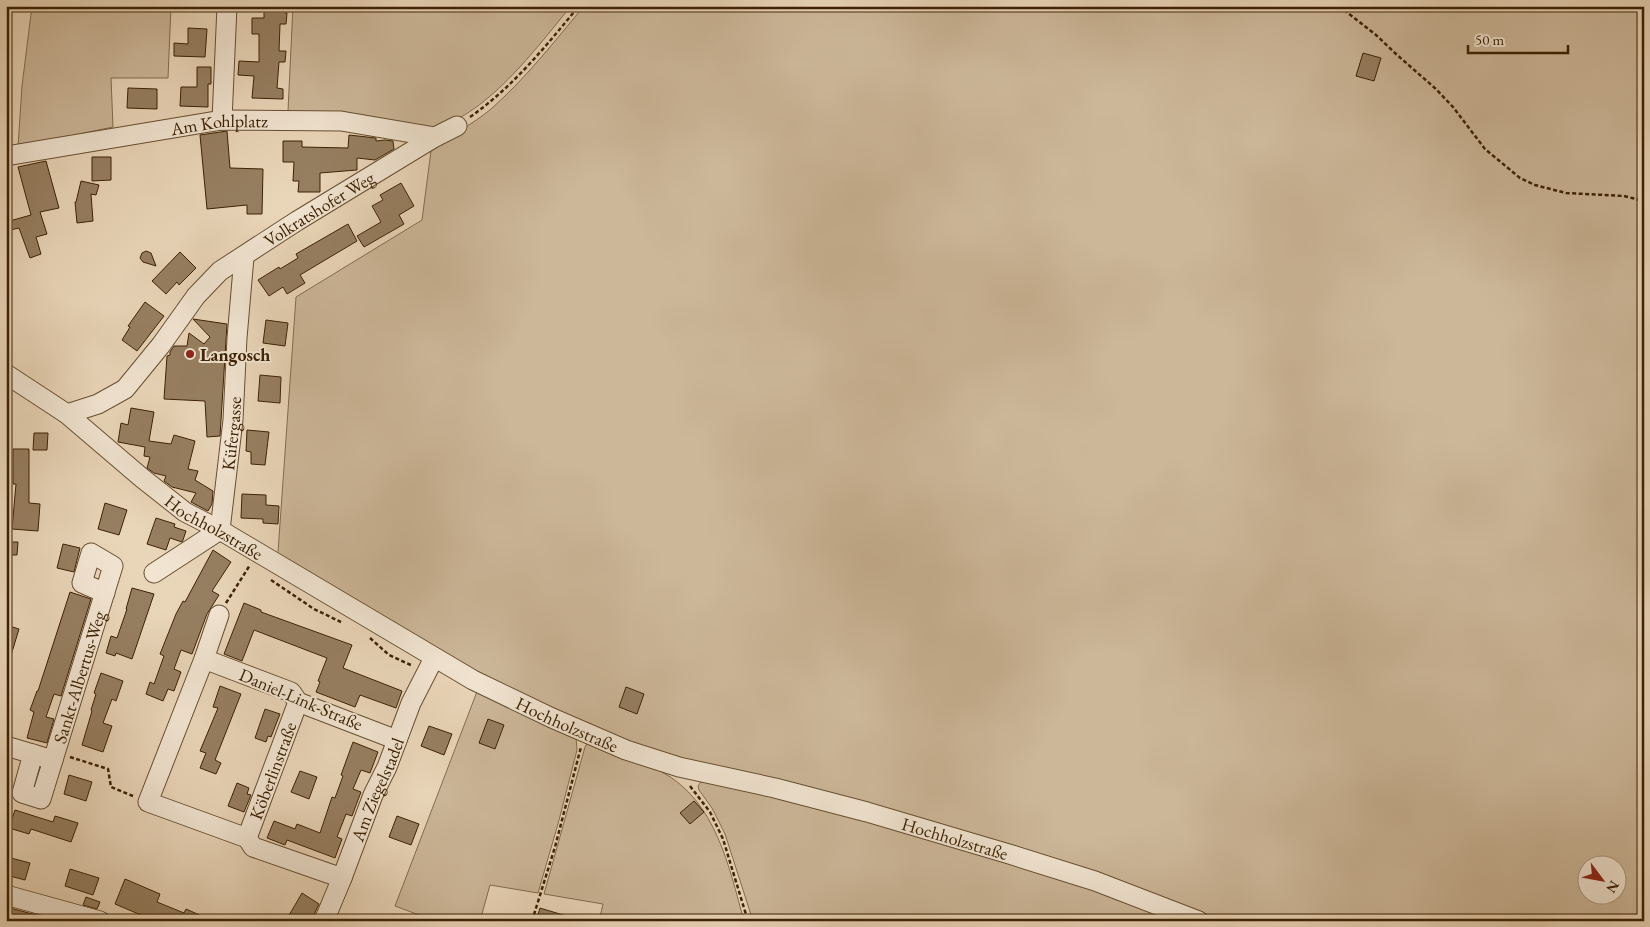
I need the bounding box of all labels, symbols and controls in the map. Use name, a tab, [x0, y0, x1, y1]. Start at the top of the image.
scale bar	[1468, 22, 1568, 54]
text: 50 m	[1475, 30, 1504, 49]
street label: Am Kohlplatz	[168, 108, 268, 140]
street label: Volkratshofer Weg	[259, 165, 378, 251]
place label: Langosch	[200, 343, 270, 366]
marker: Langosch	[184, 348, 196, 360]
street label: Küfergasse	[216, 396, 246, 471]
street label: Hochholzstraße	[160, 489, 267, 565]
street label: Sankt-Albertus-Weg	[47, 608, 110, 746]
street label: Daniel-Link-Straße	[236, 663, 366, 735]
street label: Hochholzstraße	[512, 691, 622, 757]
street label: Köberlinstraße	[244, 719, 301, 823]
street label: Am Ziegelstadel	[345, 734, 409, 845]
street label: Hochholzstraße	[899, 811, 1011, 865]
north arrow	[1578, 854, 1628, 904]
text: N	[1602, 877, 1624, 897]

